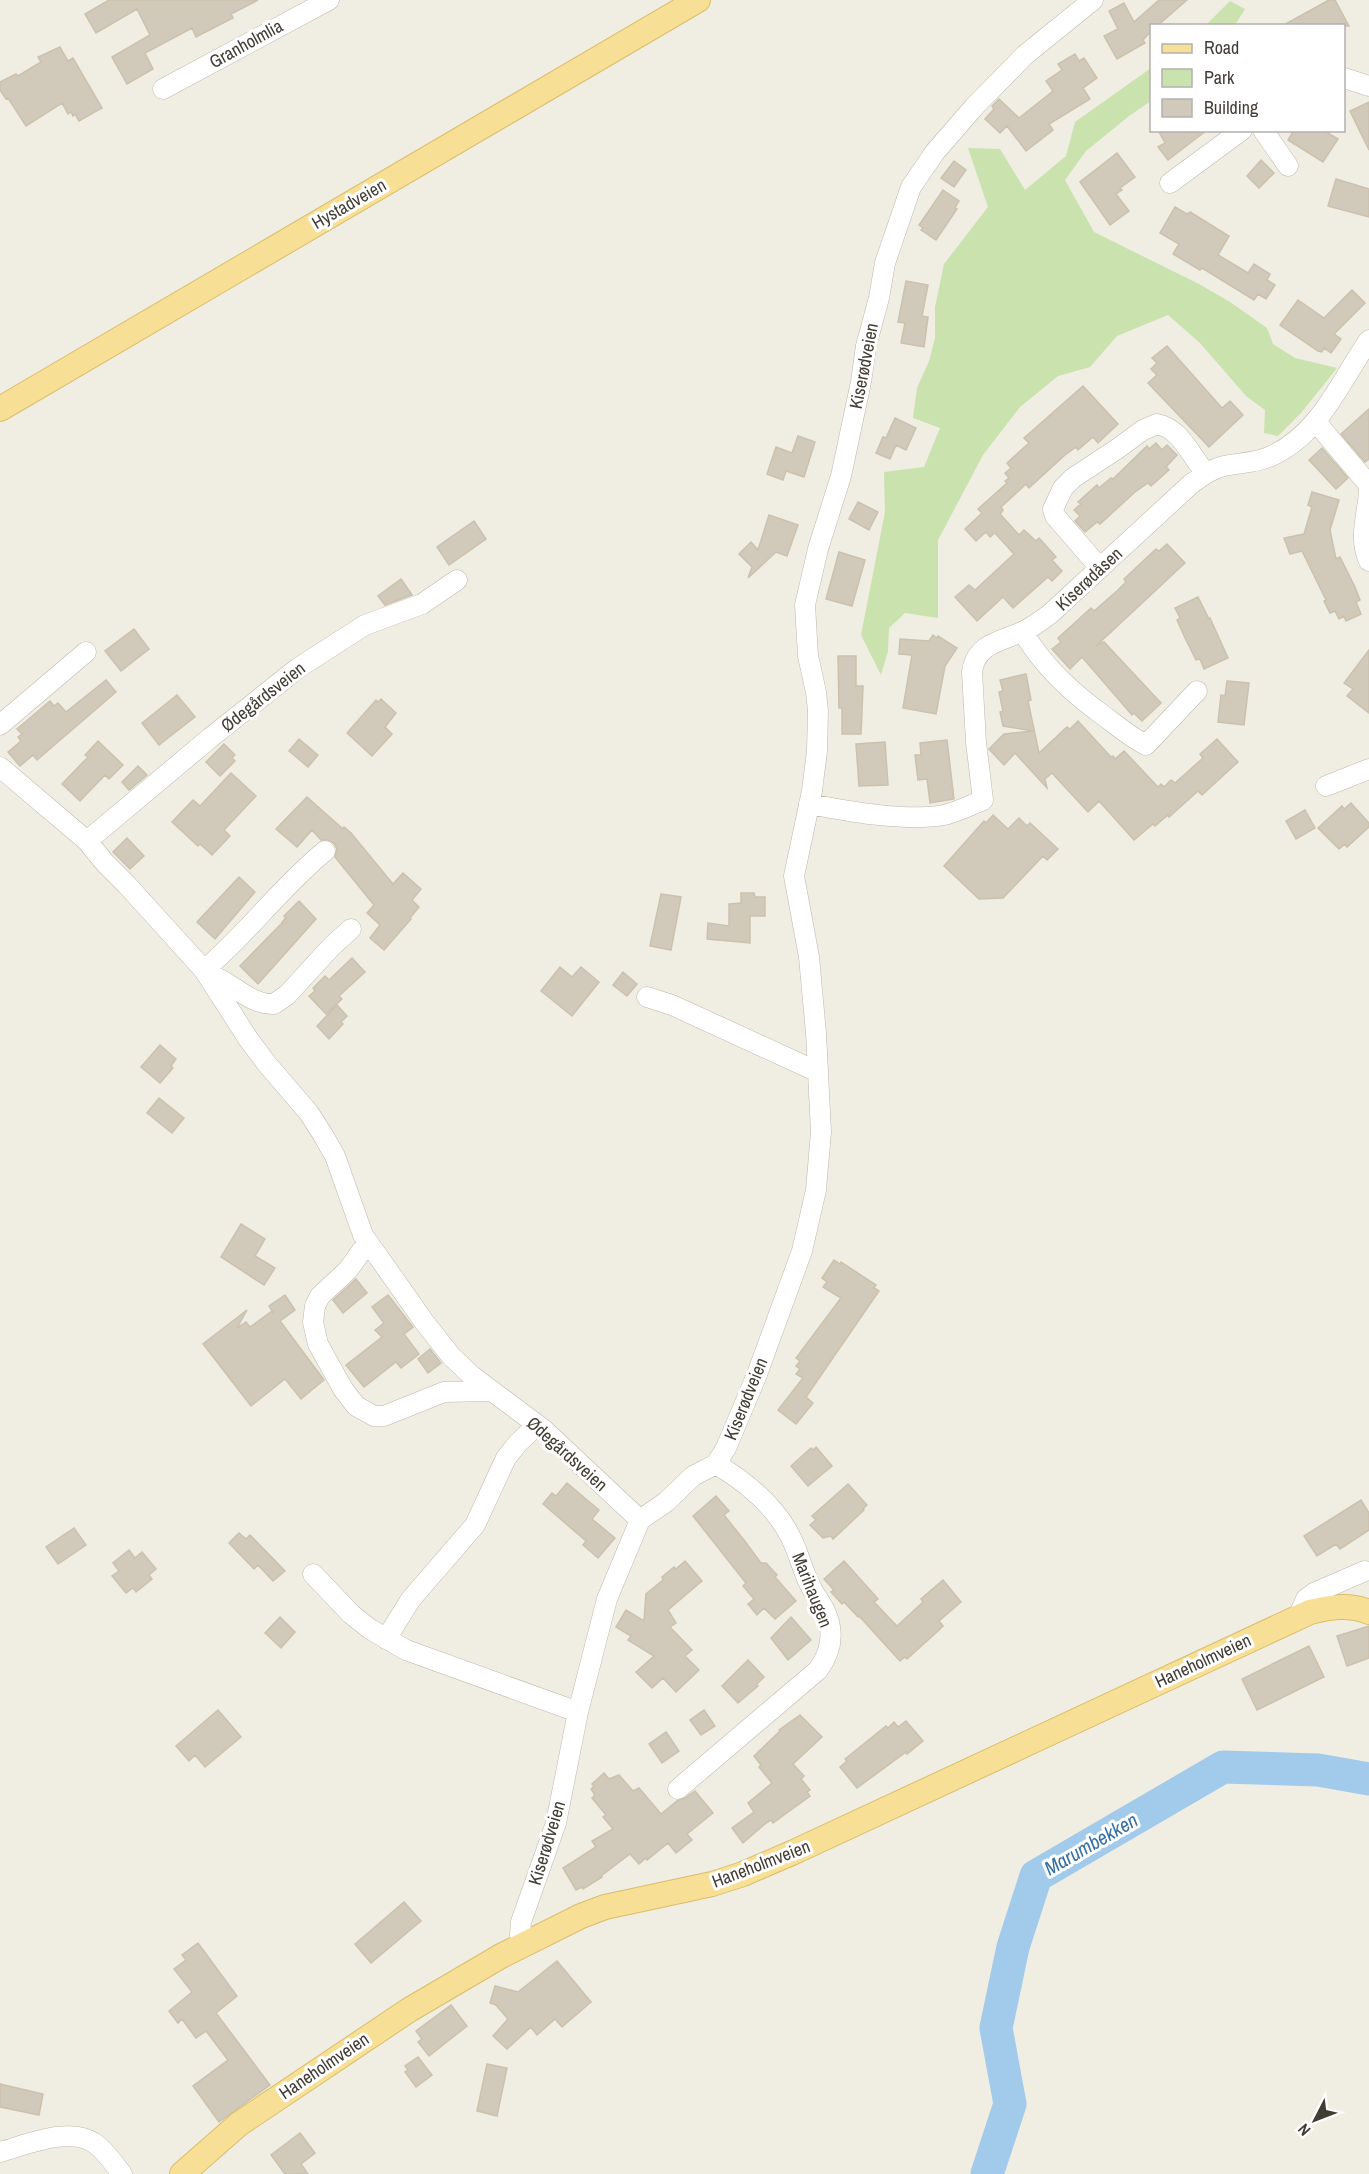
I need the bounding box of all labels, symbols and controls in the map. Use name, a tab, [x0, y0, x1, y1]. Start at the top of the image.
street label: Granholmlia	[205, 13, 287, 74]
legend	[1150, 24, 1345, 132]
text: Road	[1204, 35, 1239, 60]
text: Park	[1204, 65, 1235, 90]
text: Building	[1204, 95, 1259, 120]
street label: Hystadveien	[307, 172, 391, 235]
street label: Kiserødveien	[843, 321, 884, 411]
street label: Kiserødåsen	[1050, 541, 1127, 616]
street label: Ødegårdsveien	[215, 656, 310, 738]
street label: Kiserødveien	[718, 1354, 773, 1444]
street label: Ødegårdsveien	[521, 1411, 613, 1497]
street label: Marihaugen	[786, 1549, 839, 1631]
street label: Haneholmveien	[1151, 1627, 1255, 1694]
street label: Kiserødveien	[522, 1798, 571, 1888]
water label: Marumbekken	[1039, 1806, 1142, 1881]
street label: Haneholmveien	[708, 1833, 814, 1894]
street label: Haneholmveien	[274, 2026, 374, 2105]
north arrow	[1285, 2090, 1345, 2150]
text: N	[1293, 2119, 1315, 2141]

